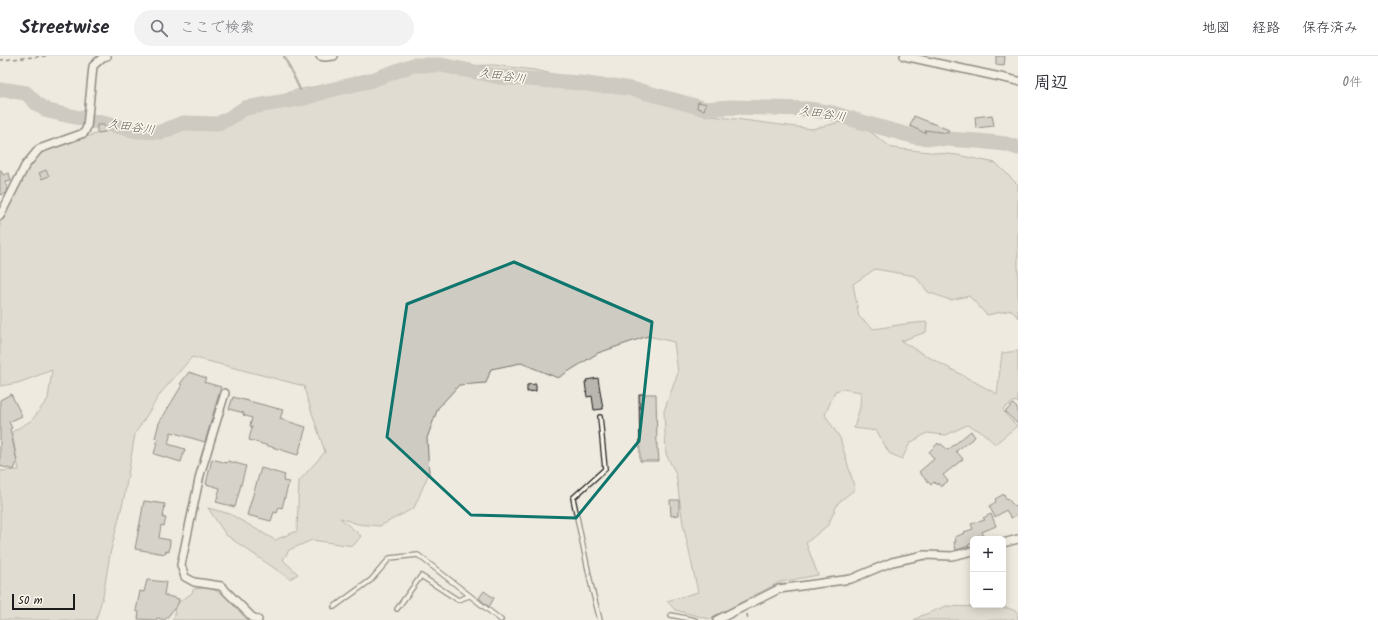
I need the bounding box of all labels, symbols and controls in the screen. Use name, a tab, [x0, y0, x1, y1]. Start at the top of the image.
search box	[134, 10, 414, 46]
text: Streetwise	[20, 13, 110, 43]
text: ここで検索	[180, 16, 255, 40]
icon: search	[148, 17, 170, 39]
text: 地図	[1202, 17, 1230, 39]
text: 経路	[1252, 17, 1280, 39]
text: 保存済み	[1302, 17, 1358, 39]
water label: 久田谷川	[477, 63, 527, 89]
text: 周辺	[1034, 70, 1068, 97]
text: 0件	[1342, 72, 1362, 93]
water label: 久田谷川	[797, 101, 847, 127]
water label: 久田谷川	[106, 114, 156, 140]
map controls	[970, 536, 1006, 608]
button: +	[970, 536, 1006, 572]
button: −	[970, 572, 1006, 608]
scale bar	[12, 592, 75, 611]
text: 50 m	[18, 592, 43, 610]

